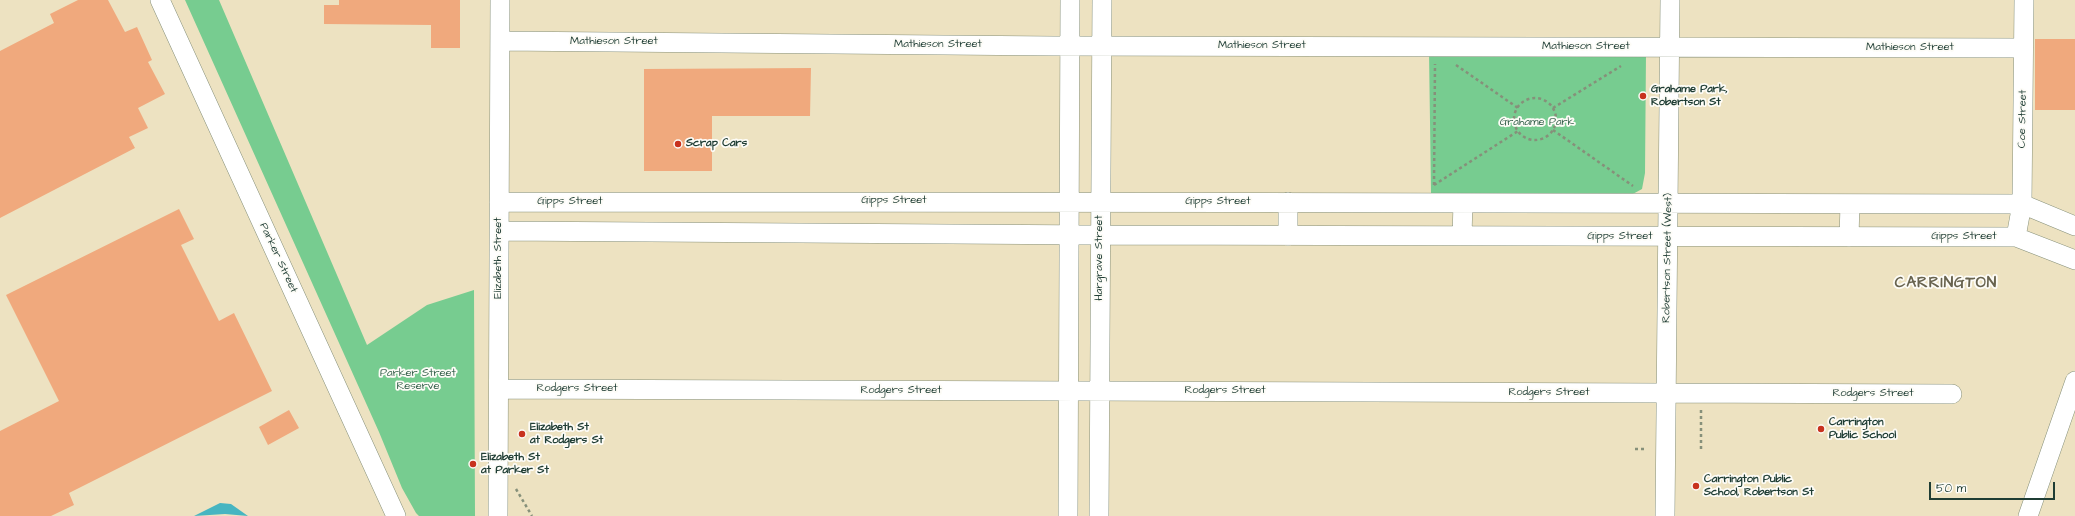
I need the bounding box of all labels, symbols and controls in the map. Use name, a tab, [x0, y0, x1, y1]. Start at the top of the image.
street label: Mathieson Street	[570, 35, 658, 49]
street label: Mathieson Street	[894, 38, 982, 52]
street label: Mathieson Street	[1218, 39, 1306, 53]
street label: Mathieson Street	[1542, 40, 1630, 54]
street label: Mathieson Street	[1866, 41, 1954, 55]
place label: Grahame Park, Robertson St	[1651, 83, 1728, 109]
street label: Coe Street	[2016, 90, 2030, 148]
marker: Grahame Park, Robertson St	[1638, 91, 1648, 101]
park label: Grahame Park	[1500, 116, 1574, 130]
place label: Scrap Cars	[686, 137, 747, 151]
marker: Scrap Cars	[673, 139, 683, 149]
street label: Robertson Street (West)	[1660, 193, 1676, 323]
street label: Gipps Street	[861, 194, 927, 208]
street label: Gipps Street	[537, 195, 603, 209]
street label: Gipps Street	[1185, 195, 1251, 209]
street label: Hargrave Street	[1093, 215, 1107, 301]
street label: Elizabeth Street	[492, 217, 506, 299]
street label: Parker Street	[256, 221, 300, 295]
street label: Gipps Street	[1587, 230, 1653, 244]
street label: Gipps Street	[1931, 230, 1997, 244]
district label: CARRINGTON	[1895, 275, 1997, 293]
park label: Parker Street Reserve	[380, 367, 456, 393]
street label: Rodgers Street	[536, 382, 618, 396]
street label: Rodgers Street	[860, 384, 942, 398]
street label: Rodgers Street	[1184, 384, 1266, 398]
street label: Rodgers Street	[1508, 386, 1590, 400]
street label: Rodgers Street	[1832, 387, 1914, 401]
place label: Carrington Public School	[1829, 416, 1896, 442]
place label: Elizabeth St at Rodgers St	[530, 421, 603, 447]
marker: Carrington Public School	[1816, 424, 1826, 434]
marker: Elizabeth St at Rodgers St	[517, 429, 527, 439]
place label: Elizabeth St at Parker St	[481, 451, 549, 477]
marker: Elizabeth St at Parker St	[468, 459, 478, 469]
place label: Carrington Public School, Robertson St	[1704, 473, 1814, 499]
scale bar	[1931, 474, 2057, 500]
text: 50 m	[1936, 480, 1966, 497]
marker: Carrington Public School, Robertson St	[1691, 481, 1701, 491]

